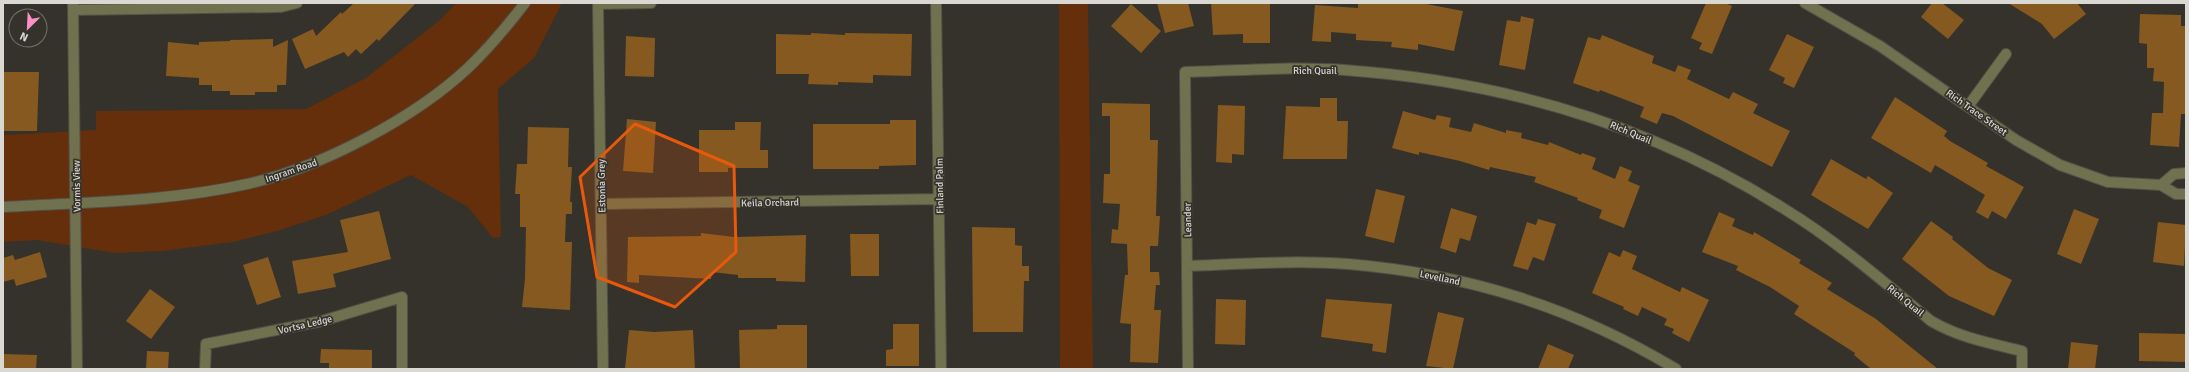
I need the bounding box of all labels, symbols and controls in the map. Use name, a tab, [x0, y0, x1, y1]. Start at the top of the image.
north arrow	[8, 8, 48, 48]
text: N	[18, 29, 30, 44]
street label: Rich Quail	[1293, 65, 1337, 77]
street label: Rich Trace Street	[1943, 87, 2010, 139]
street label: Rich Quail	[1608, 119, 1653, 147]
street label: Ingram Road	[264, 156, 319, 185]
street label: Finland Palm	[934, 158, 946, 214]
street label: Vormis View	[71, 159, 83, 212]
street label: Estonia Grey	[596, 159, 608, 213]
street label: Keila Orchard	[741, 196, 799, 210]
street label: Leander	[1182, 202, 1194, 237]
street label: Levelland	[1419, 268, 1461, 288]
street label: Rich Quail	[1885, 282, 1926, 319]
street label: Vortsa Ledge	[277, 313, 333, 337]

